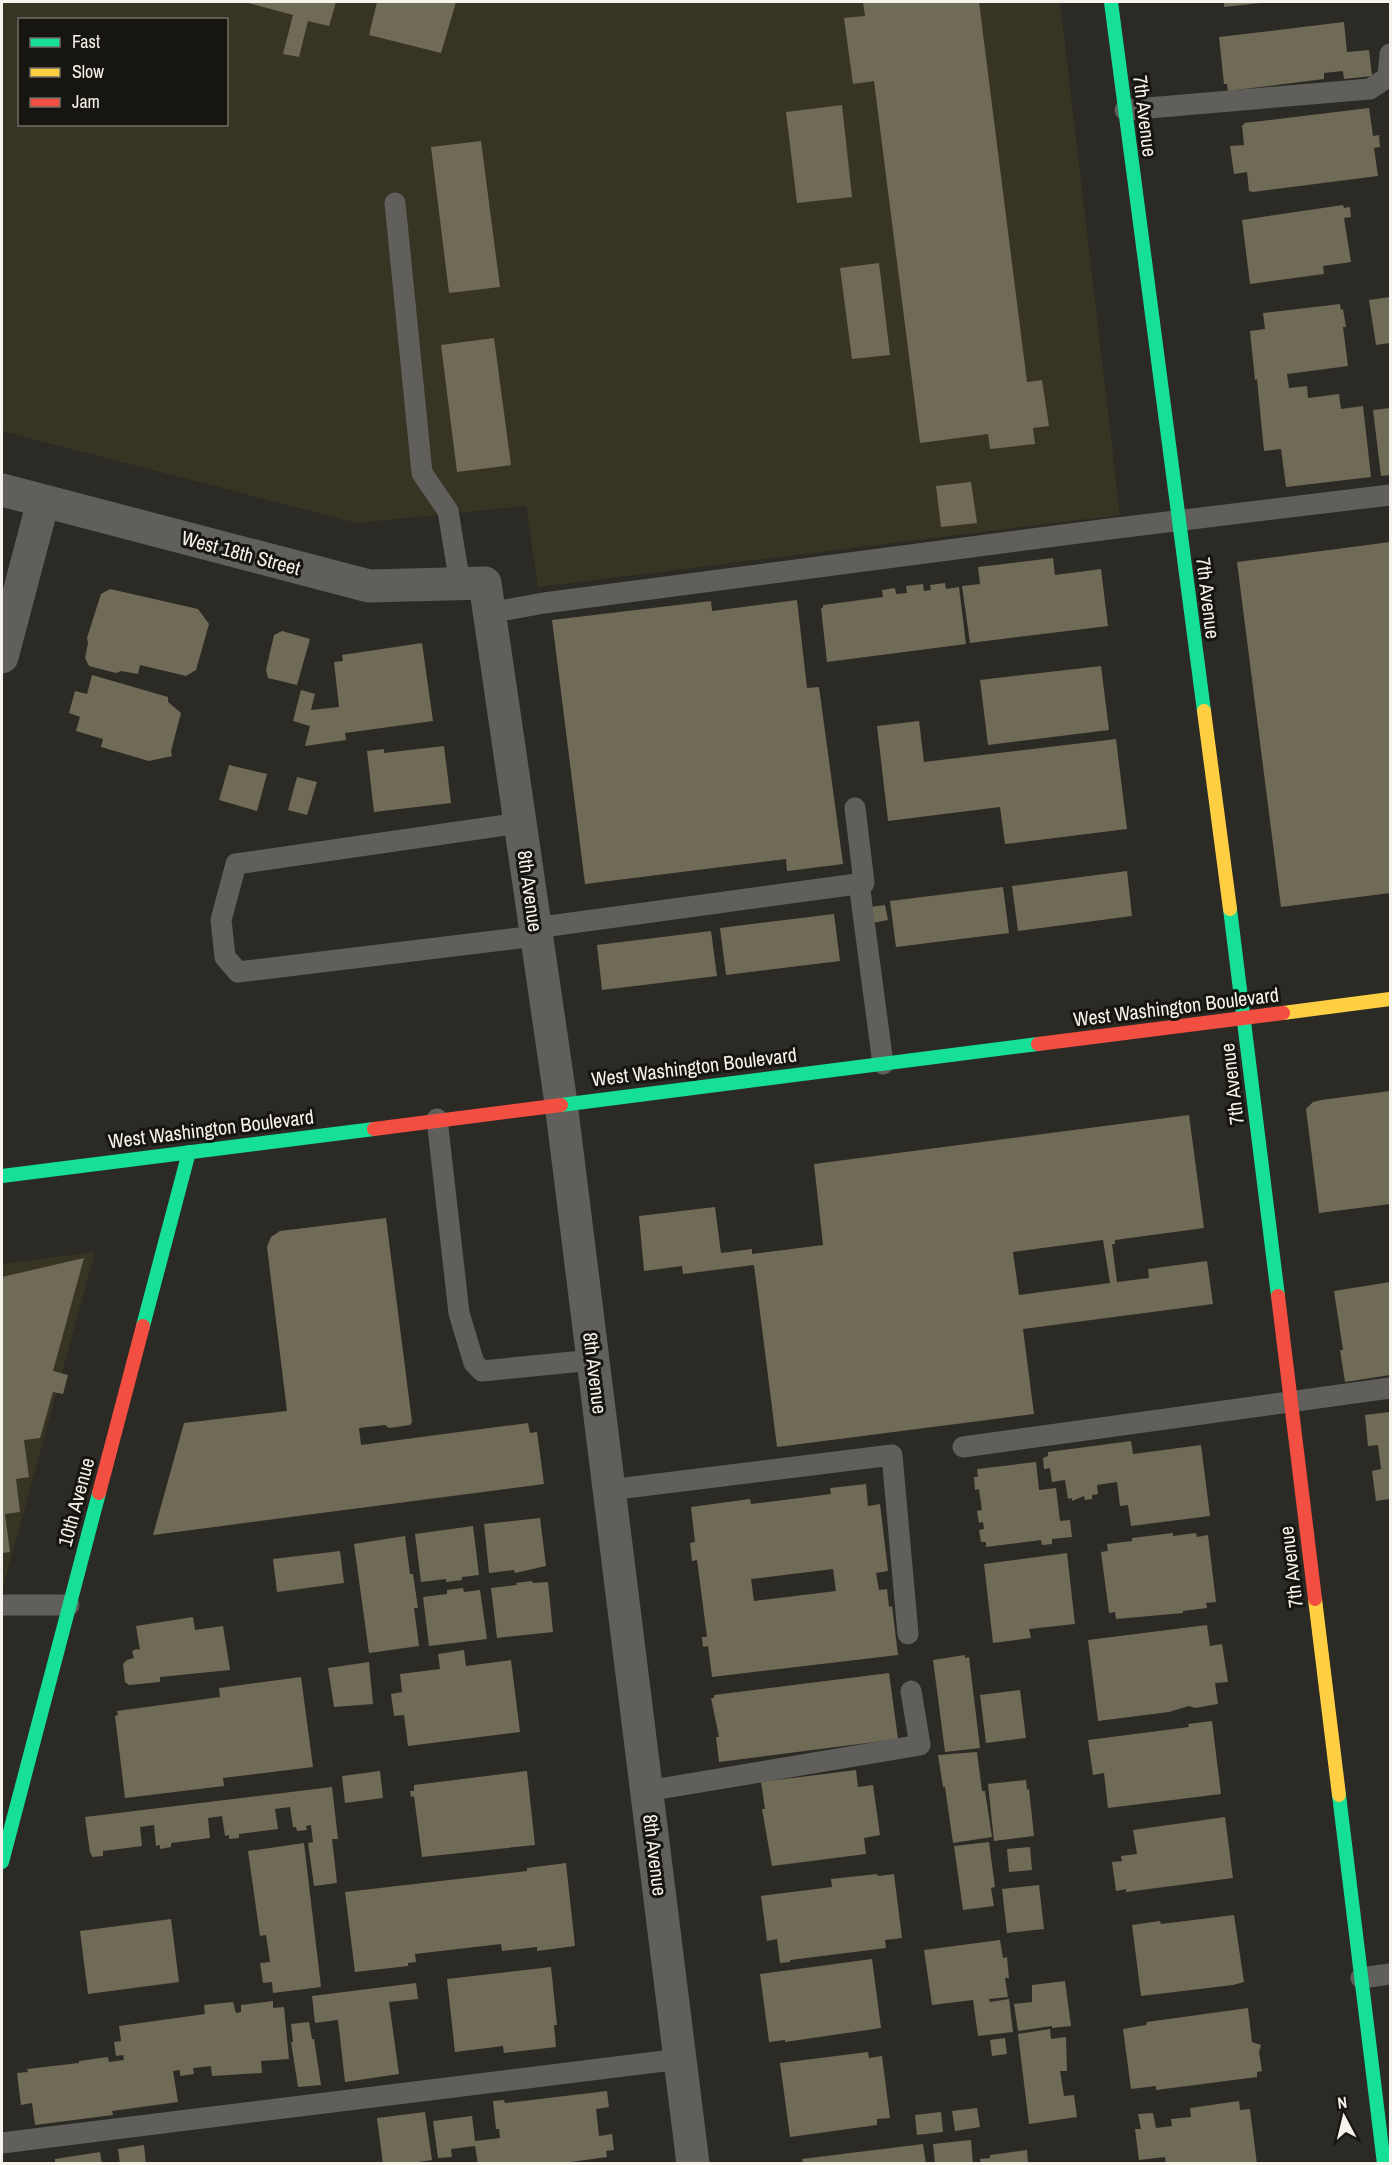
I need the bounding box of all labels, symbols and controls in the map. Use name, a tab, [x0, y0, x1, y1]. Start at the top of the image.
legend	[18, 18, 228, 126]
text: Fast	[72, 29, 100, 54]
text: Slow	[72, 59, 104, 84]
street label: 7th Avenue	[1127, 74, 1164, 158]
text: Jam	[72, 89, 100, 114]
street label: West 18th Street	[179, 524, 304, 581]
street label: 7th Avenue	[1190, 556, 1227, 640]
street label: 8th Avenue	[511, 849, 550, 933]
street label: West Washington Boulevard	[1072, 980, 1280, 1033]
street label: West Washington Boulevard	[590, 1040, 798, 1093]
street label: 7th Avenue	[1213, 1042, 1250, 1126]
street label: West Washington Boulevard	[107, 1102, 315, 1155]
street label: 8th Avenue	[577, 1331, 614, 1415]
street label: 10th Avenue	[51, 1454, 100, 1549]
street label: 7th Avenue	[1272, 1525, 1309, 1609]
street label: 8th Avenue	[637, 1813, 674, 1897]
north arrow	[1314, 2087, 1374, 2147]
text: N	[1336, 2091, 1348, 2114]

